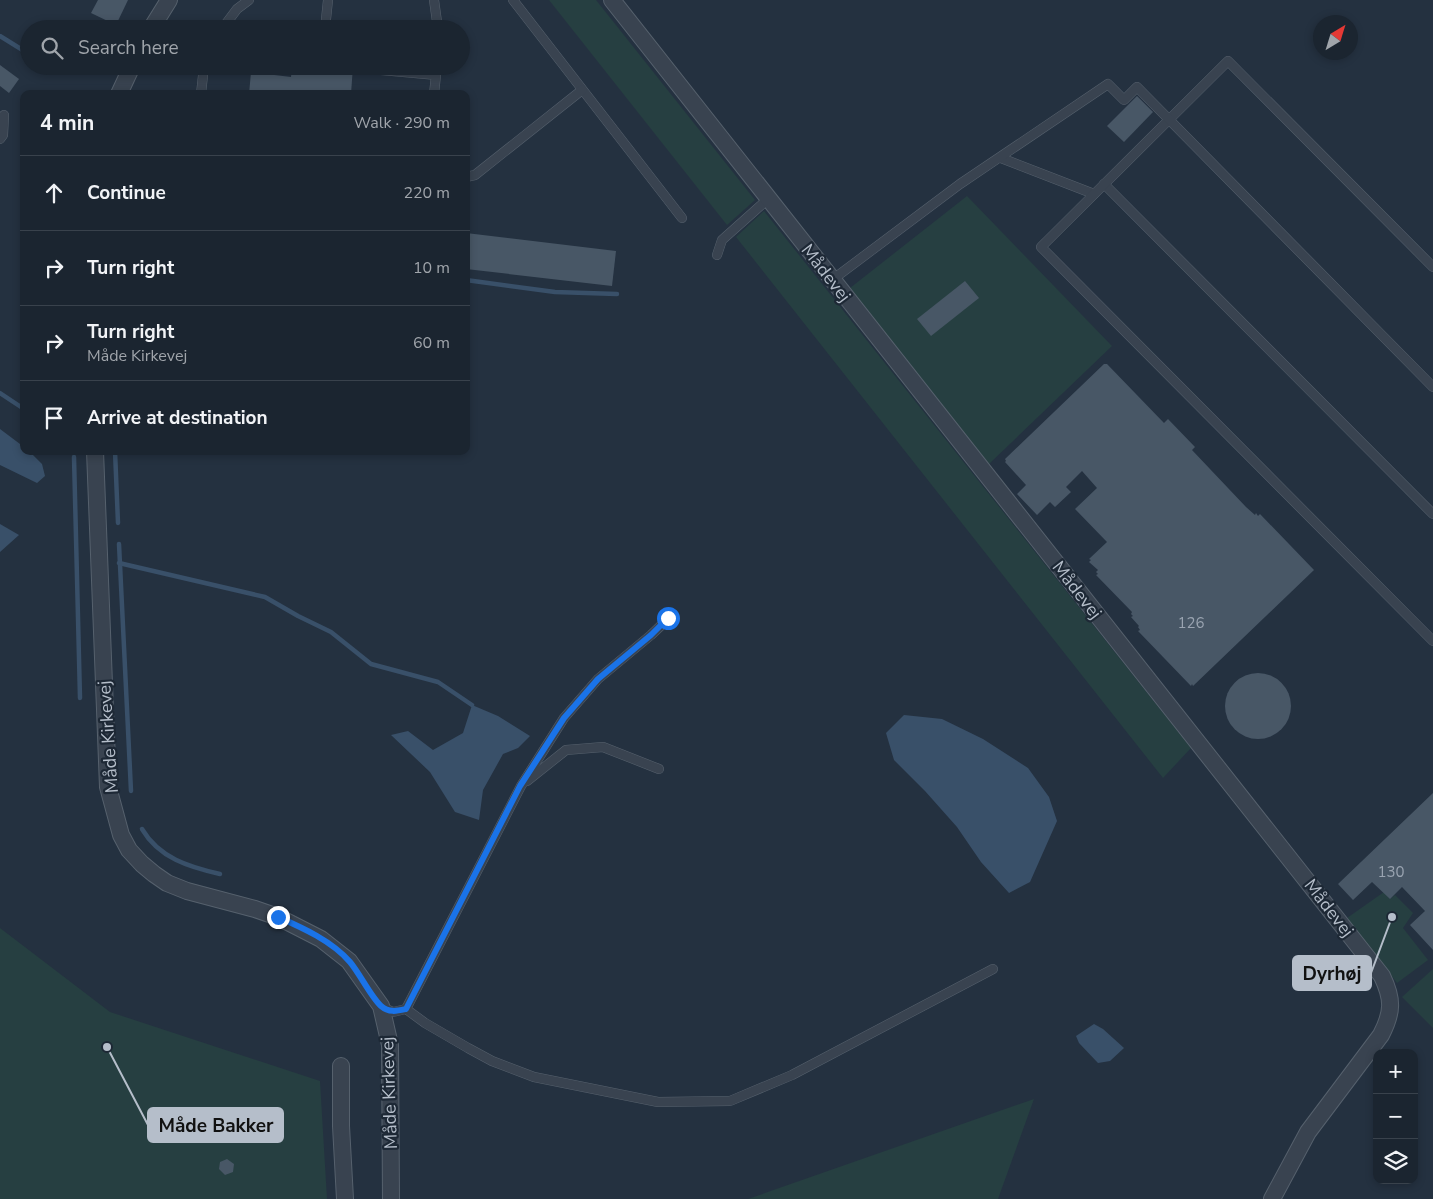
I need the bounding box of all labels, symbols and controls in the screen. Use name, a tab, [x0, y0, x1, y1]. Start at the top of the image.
north arrow	[1313, 15, 1358, 60]
search box	[20, 20, 470, 75]
icon: search	[38, 34, 66, 62]
text: Search here	[78, 35, 179, 61]
text: 4 min	[40, 109, 94, 137]
text: Walk · 290 m	[354, 112, 450, 134]
icon: ahead	[40, 179, 68, 207]
text: Continue	[87, 180, 166, 206]
text: 220 m	[403, 182, 450, 204]
street label: Mådevej	[796, 239, 856, 307]
icon: right	[40, 254, 68, 282]
text: Turn right	[87, 255, 174, 281]
text: 10 m	[413, 257, 450, 279]
text: Turn right	[87, 319, 174, 345]
icon: right	[40, 329, 68, 357]
text: 60 m	[413, 332, 450, 354]
text: Måde Kirkevej	[87, 345, 187, 367]
icon: arrive	[40, 404, 68, 432]
text: Arrive at destination	[87, 405, 268, 431]
street label: Mådevej	[1047, 556, 1107, 624]
route start	[657, 607, 680, 630]
house number: 126	[1177, 613, 1205, 633]
street label: Måde Kirkevej	[92, 680, 124, 794]
house number: 130	[1377, 862, 1405, 882]
street label: Mådevej	[1299, 874, 1359, 942]
route end	[267, 906, 290, 929]
callout: Dyrhøj	[1293, 956, 1371, 990]
text: Dyrhøj	[1303, 961, 1361, 987]
street label: Måde Kirkevej	[375, 1036, 403, 1150]
map controls	[1373, 1049, 1418, 1184]
button: +	[1373, 1049, 1418, 1094]
button: −	[1373, 1094, 1418, 1139]
callout: Måde Bakker	[148, 1108, 283, 1142]
text: Måde Bakker	[158, 1113, 274, 1139]
button: layers	[1373, 1139, 1418, 1184]

